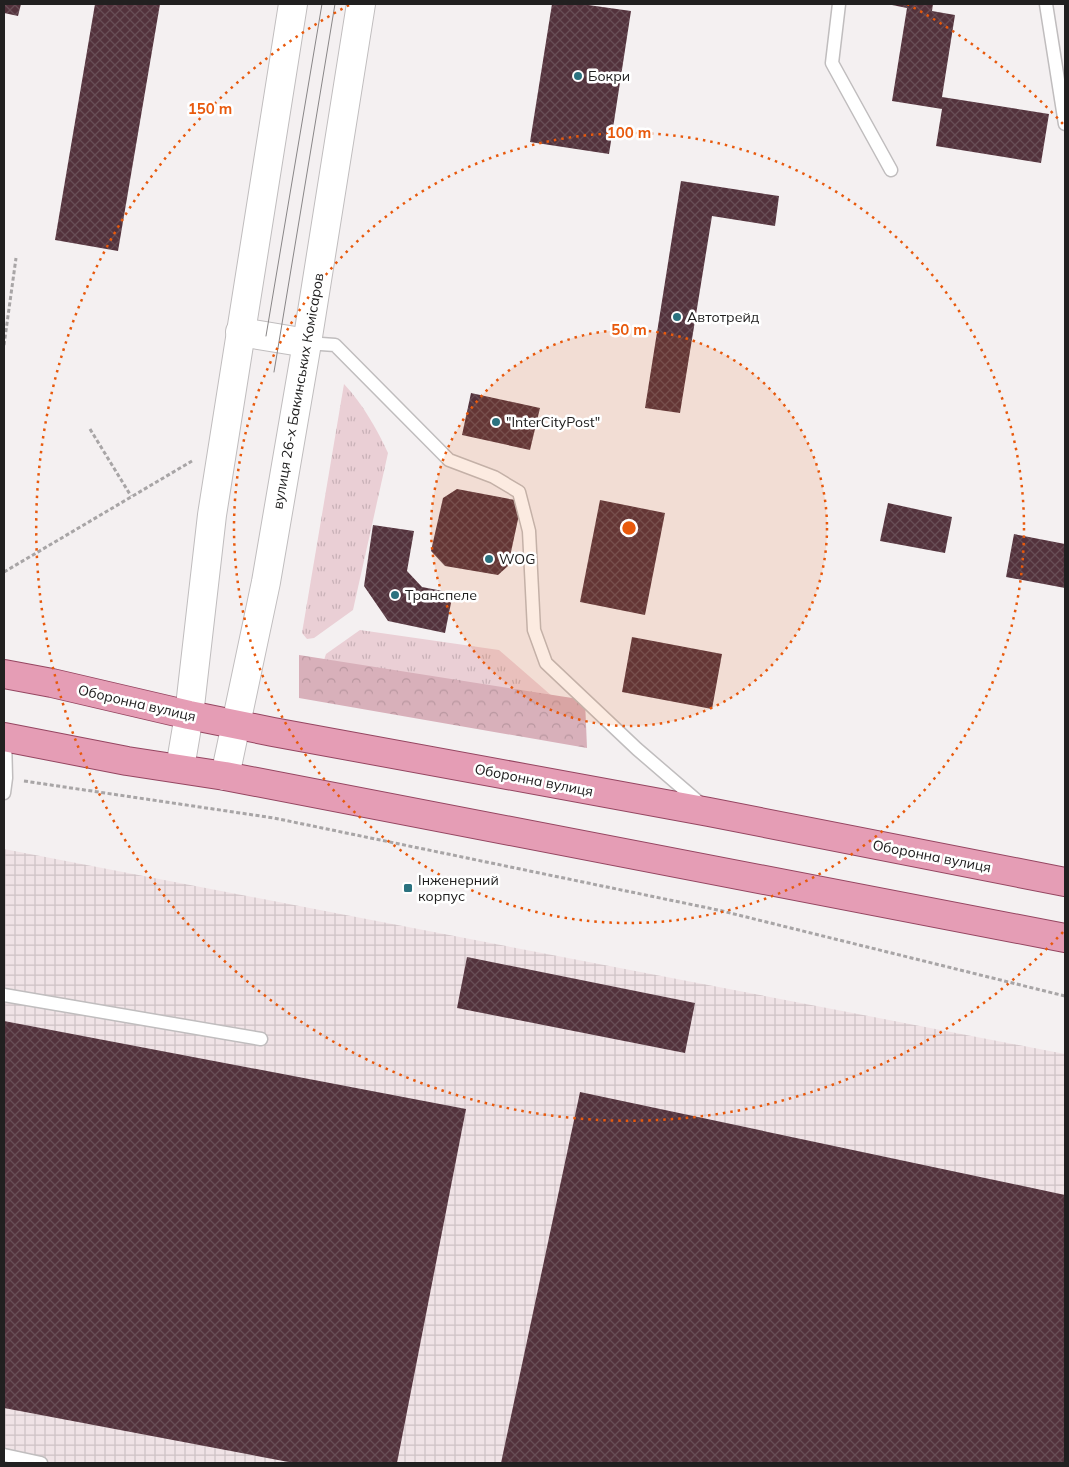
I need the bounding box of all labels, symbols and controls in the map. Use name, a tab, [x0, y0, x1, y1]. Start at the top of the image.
place label: Бокри	[588, 67, 630, 85]
marker: Бокри	[572, 70, 584, 82]
text: 150 m	[188, 99, 232, 118]
text: 100 m	[607, 123, 651, 142]
street label: вулиця 26-х Бакинських Комісаров	[268, 271, 328, 510]
place label: Автотрейд	[687, 308, 760, 326]
marker: Автотрейд	[671, 311, 683, 323]
text: 50 m	[611, 320, 647, 339]
place label: "InterCityPost"	[506, 413, 600, 431]
marker: "InterCityPost"	[490, 416, 502, 428]
centre of rings	[620, 519, 638, 537]
place label: WOG	[499, 550, 535, 568]
marker: WOG	[483, 553, 495, 565]
place label: Транспеле	[405, 586, 477, 604]
marker: Транспеле	[389, 589, 401, 601]
street label: Оборонна вулиця	[76, 681, 198, 725]
street label: Оборонна вулиця	[473, 760, 595, 800]
street label: Оборонна вулиця	[871, 836, 993, 876]
place label: Інженерний корпус	[418, 871, 499, 905]
marker: Інженерний корпус	[402, 882, 414, 894]

